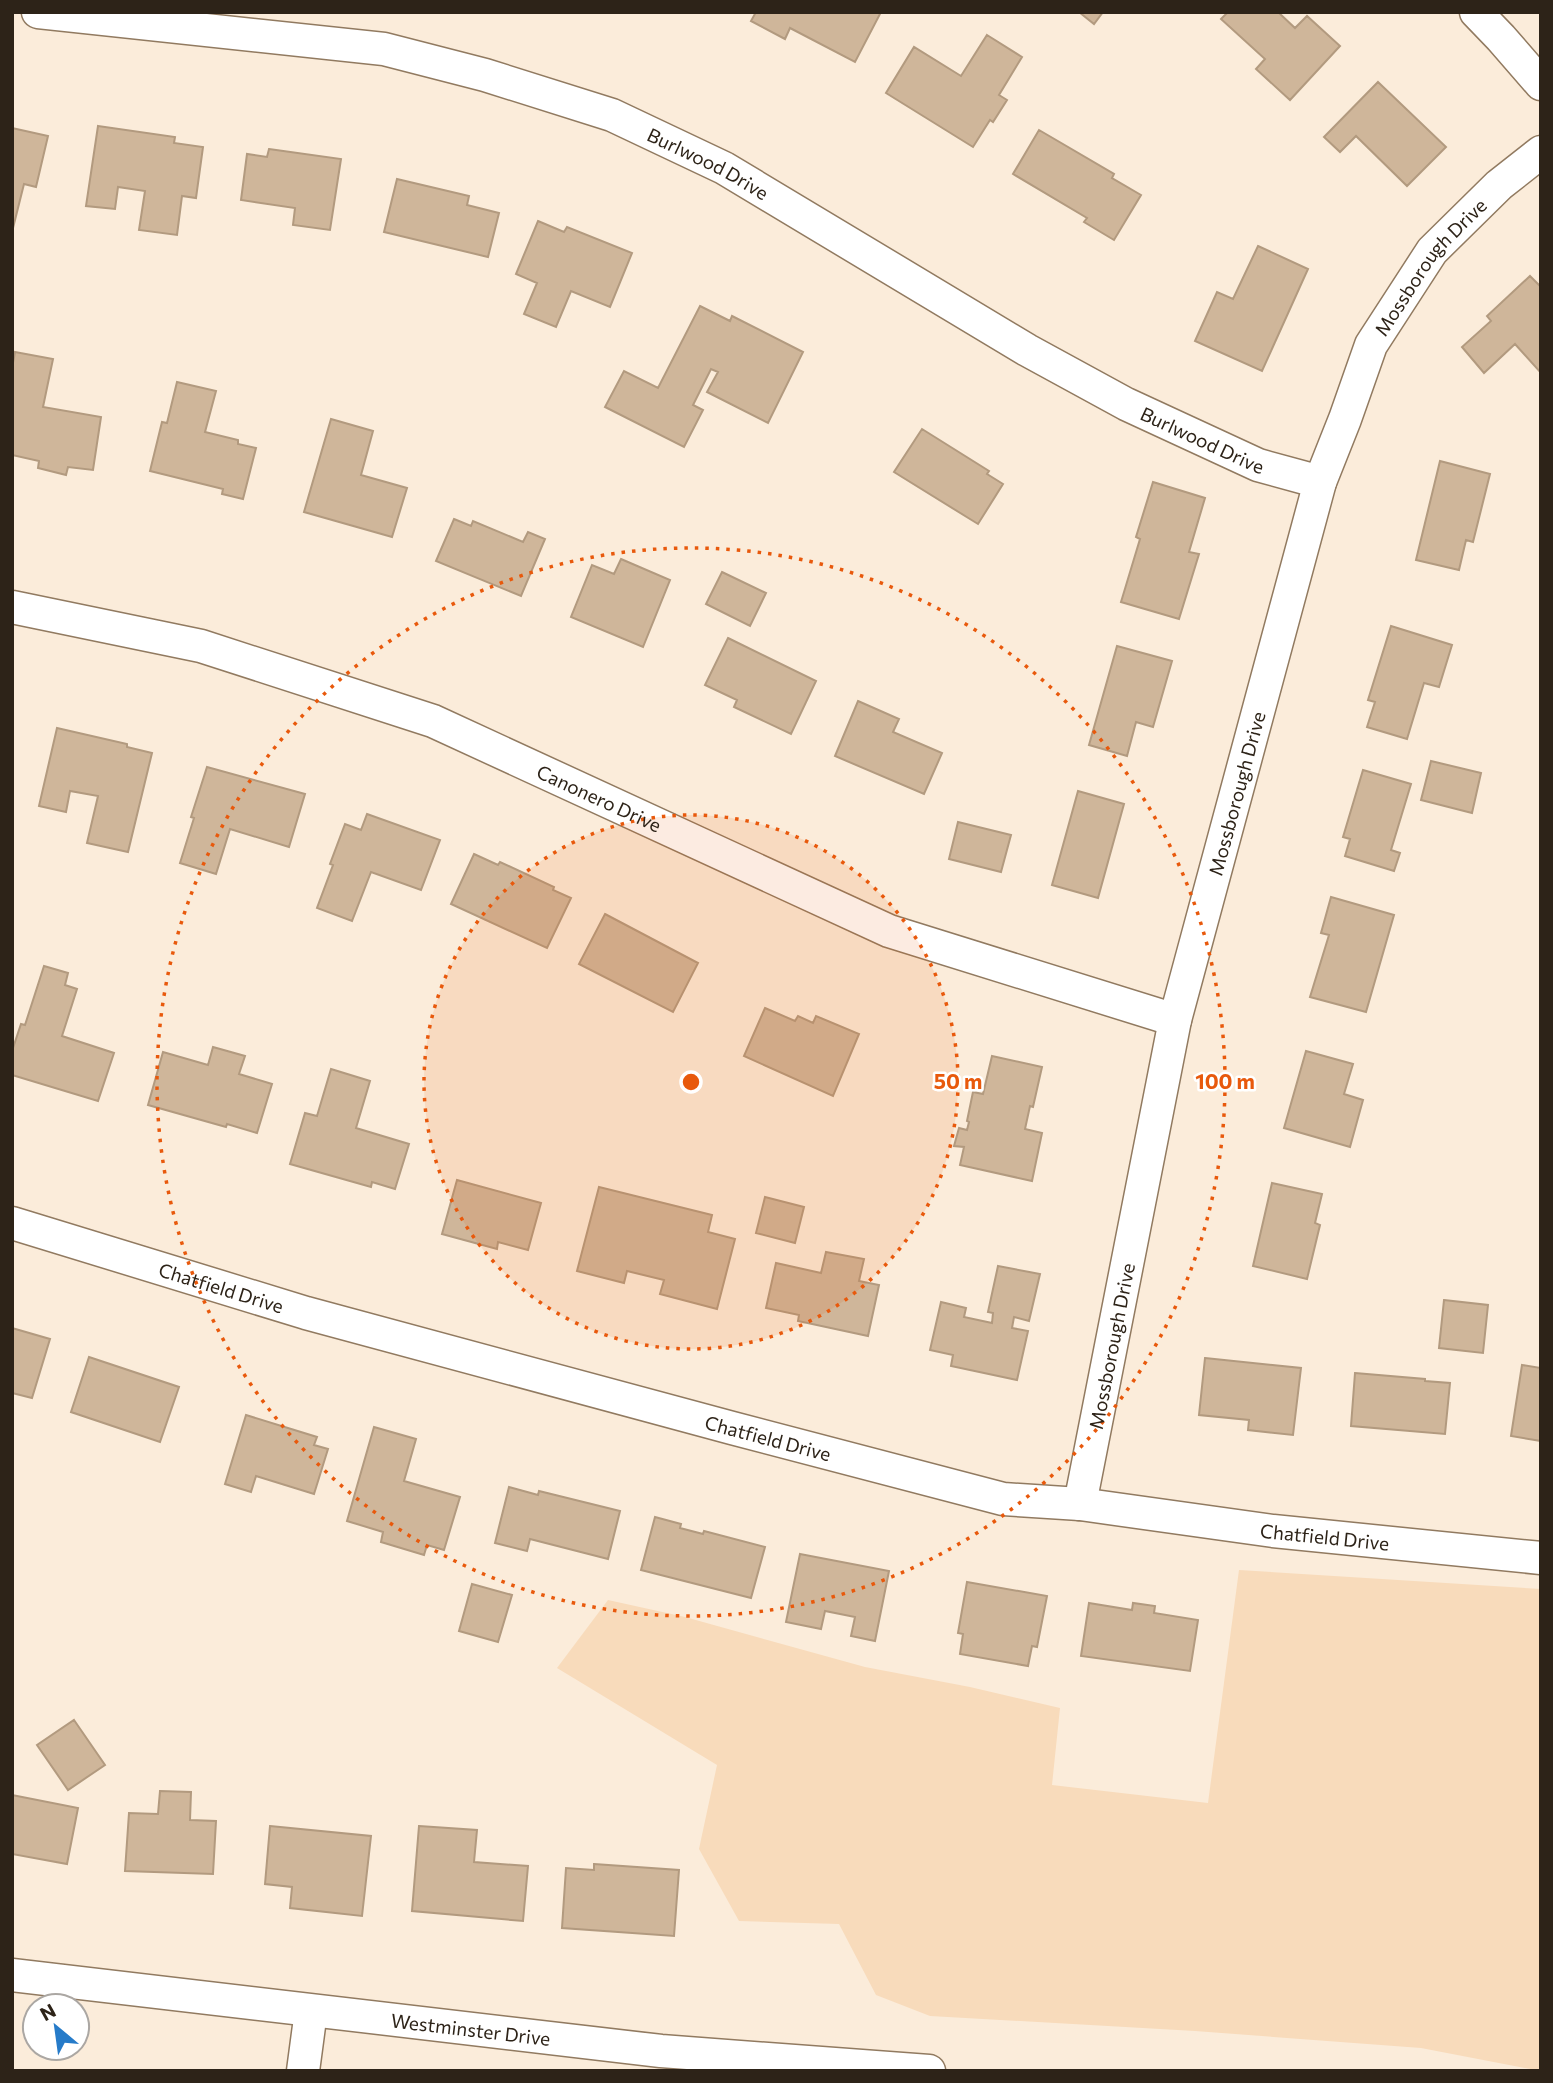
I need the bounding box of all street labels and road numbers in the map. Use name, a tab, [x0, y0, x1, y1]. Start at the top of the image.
street label: Burlwood Drive	[644, 122, 773, 204]
street label: Mossborough Drive	[1369, 193, 1491, 340]
street label: Burlwood Drive	[1137, 401, 1267, 478]
street label: Mossborough Drive	[1203, 709, 1269, 878]
street label: Canonero Drive	[534, 759, 665, 836]
street label: Chatfield Drive	[156, 1257, 287, 1317]
street label: Mossborough Drive	[1083, 1261, 1139, 1431]
street label: Chatfield Drive	[703, 1410, 834, 1465]
street label: Chatfield Drive	[1259, 1518, 1390, 1554]
street label: Westminster Drive	[390, 2008, 552, 2049]

